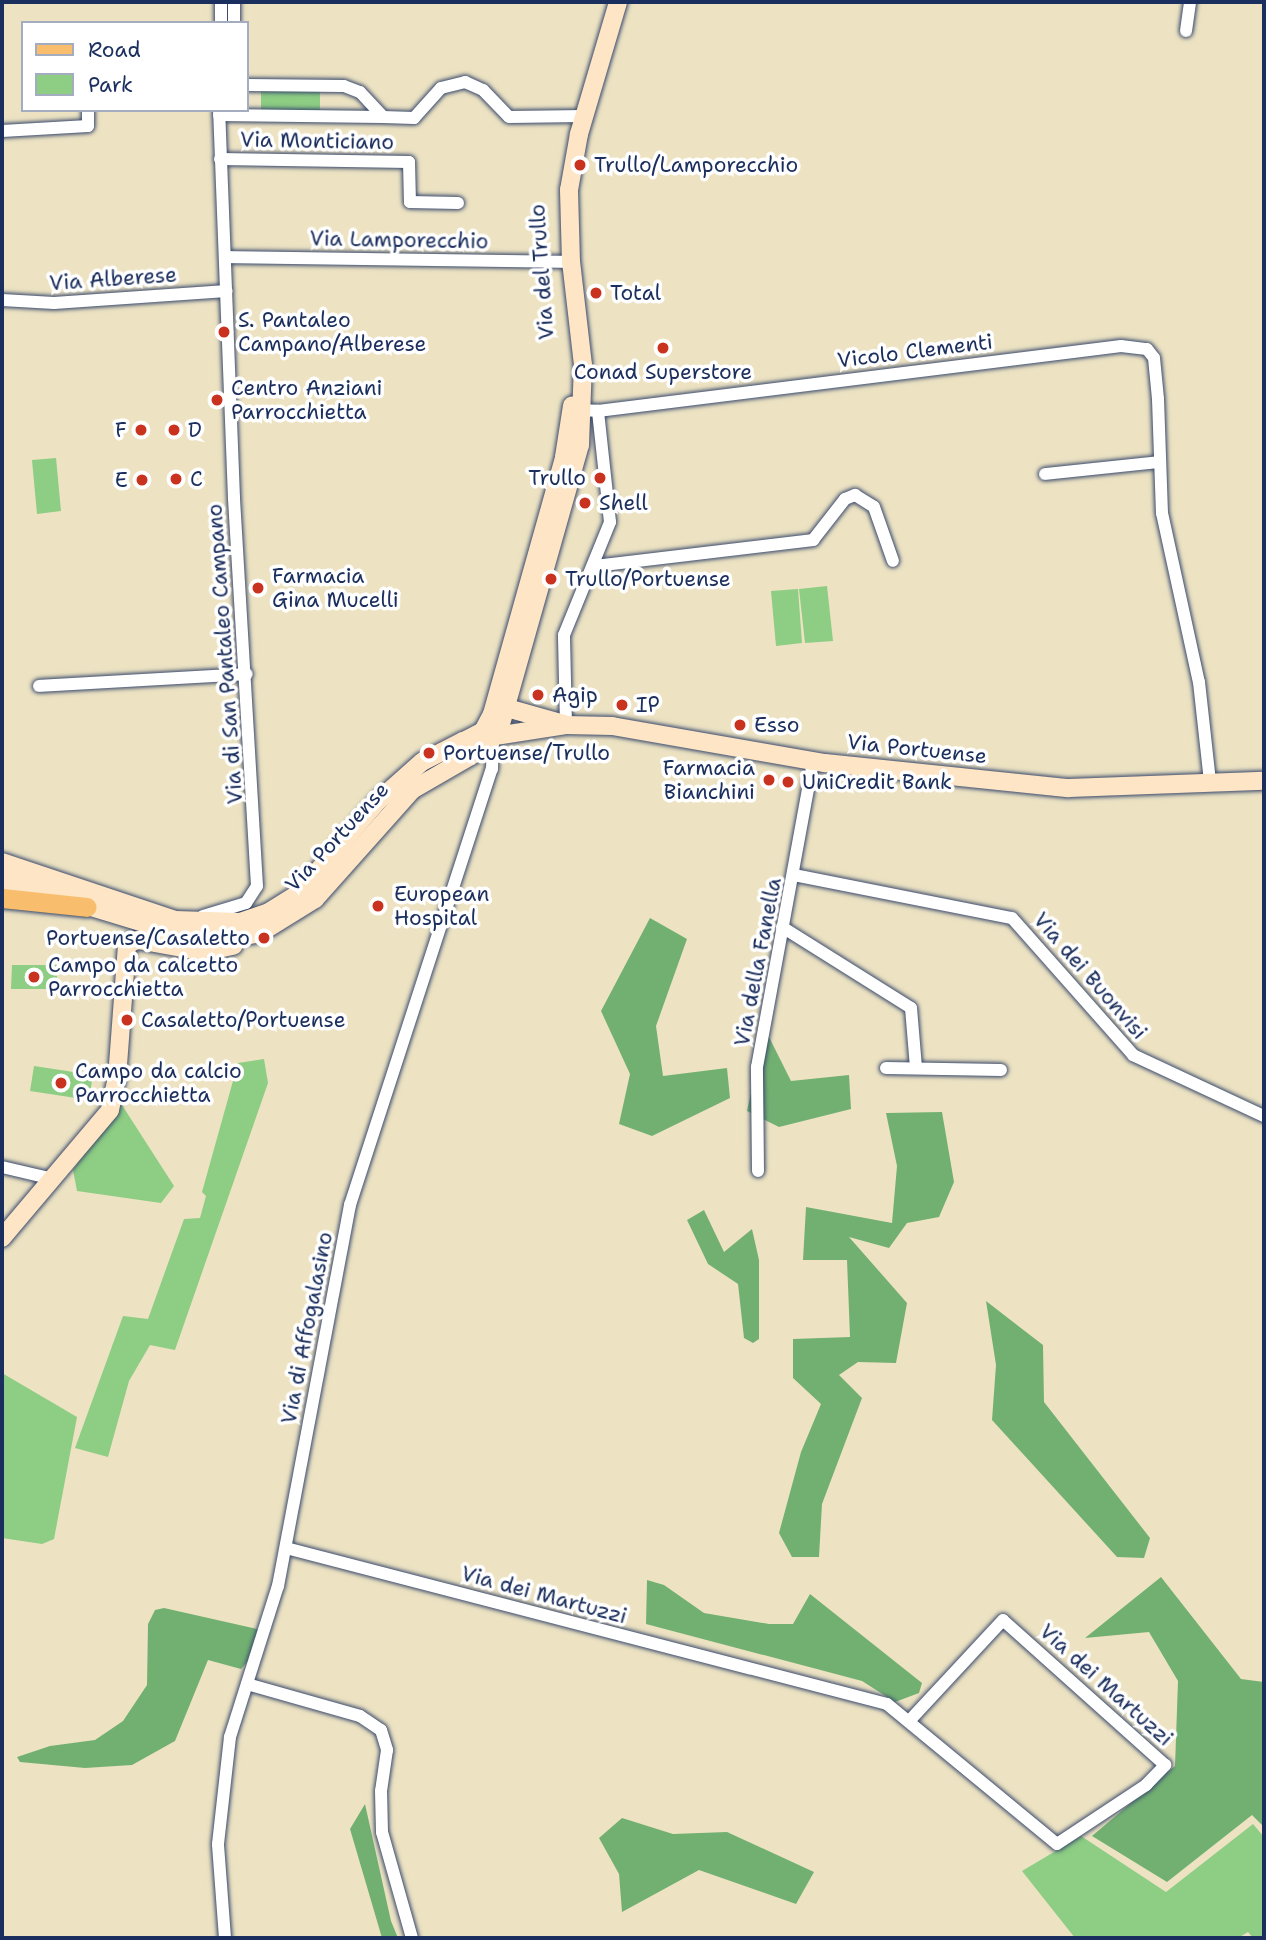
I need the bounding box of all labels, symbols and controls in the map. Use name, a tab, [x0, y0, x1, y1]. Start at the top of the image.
legend	[21, 21, 248, 112]
text: Road	[88, 36, 141, 64]
text: Park	[88, 71, 133, 99]
street label: Via Monticiano	[240, 127, 394, 155]
place label: Trullo/Lamporecchio	[594, 152, 798, 178]
marker: Trullo/Lamporecchio	[572, 157, 588, 173]
street label: Via del Trullo	[525, 203, 559, 341]
street label: Via Lamporecchio	[309, 226, 489, 254]
street label: Via Alberese	[48, 262, 178, 296]
place label: Total	[610, 280, 661, 306]
marker: Total	[588, 285, 604, 301]
place label: S. Pantaleo Campano/Alberese	[238, 307, 426, 357]
marker: S. Pantaleo Campano/Alberese	[216, 324, 232, 340]
street label: Vicolo Clementi	[836, 329, 994, 373]
marker: Conad Superstore	[655, 340, 671, 356]
place label: Conad Superstore	[574, 359, 752, 385]
place label: Centro Anziani Parrocchietta	[231, 375, 382, 425]
marker: Centro Anziani Parrocchietta	[209, 392, 225, 408]
place label: F	[115, 417, 127, 443]
place label: D	[188, 417, 202, 443]
marker: F	[133, 422, 149, 438]
marker: D	[166, 422, 182, 438]
place label: Trullo	[528, 465, 586, 491]
place label: C	[190, 466, 203, 492]
place label: E	[115, 467, 128, 493]
marker: Trullo	[592, 470, 608, 486]
marker: C	[168, 471, 184, 487]
marker: E	[134, 472, 150, 488]
place label: Shell	[599, 490, 648, 516]
marker: Shell	[577, 495, 593, 511]
street label: Via di San Pantaleo Campano	[202, 503, 248, 805]
place label: Farmacia Gina Mucelli	[272, 563, 399, 613]
place label: Trullo/Portuense	[565, 566, 731, 592]
marker: Trullo/Portuense	[543, 571, 559, 587]
marker: Farmacia Gina Mucelli	[250, 580, 266, 596]
place label: Agip	[552, 682, 598, 708]
marker: Agip	[530, 687, 546, 703]
place label: IP	[636, 692, 660, 718]
marker: IP	[614, 697, 630, 713]
place label: Esso	[754, 712, 799, 738]
marker: Esso	[732, 717, 748, 733]
street label: Via Portuense	[846, 729, 988, 769]
place label: Portuense/Trullo	[443, 740, 610, 766]
marker: Portuense/Trullo	[421, 745, 437, 761]
place label: Farmacia Bianchini	[663, 755, 755, 805]
place label: UniCredit Bank	[802, 769, 952, 795]
marker: Farmacia Bianchini	[761, 772, 777, 788]
marker: UniCredit Bank	[780, 774, 796, 790]
street label: Via Portuense	[280, 777, 394, 897]
street label: Via della Fanella	[729, 875, 787, 1049]
place label: European Hospital	[394, 881, 489, 931]
marker: European Hospital	[368, 896, 388, 916]
street label: Via dei Buonvisi	[1028, 907, 1152, 1045]
place label: Portuense/Casaletto	[46, 925, 250, 951]
marker: Portuense/Casaletto	[256, 930, 272, 946]
place label: Campo da calcetto Parrocchietta	[48, 952, 238, 1002]
marker: Campo da calcetto Parrocchietta	[26, 969, 42, 985]
place label: Casaletto/Portuense	[141, 1007, 346, 1033]
marker: Casaletto/Portuense	[119, 1012, 135, 1028]
place label: Campo da calcio Parrocchietta	[75, 1058, 242, 1108]
marker: Campo da calcio Parrocchietta	[53, 1075, 69, 1091]
street label: Via di Affogalasino	[276, 1230, 338, 1426]
street label: Via dei Martuzzi	[458, 1561, 630, 1629]
street label: Via dei Martuzzi	[1034, 1619, 1178, 1751]

